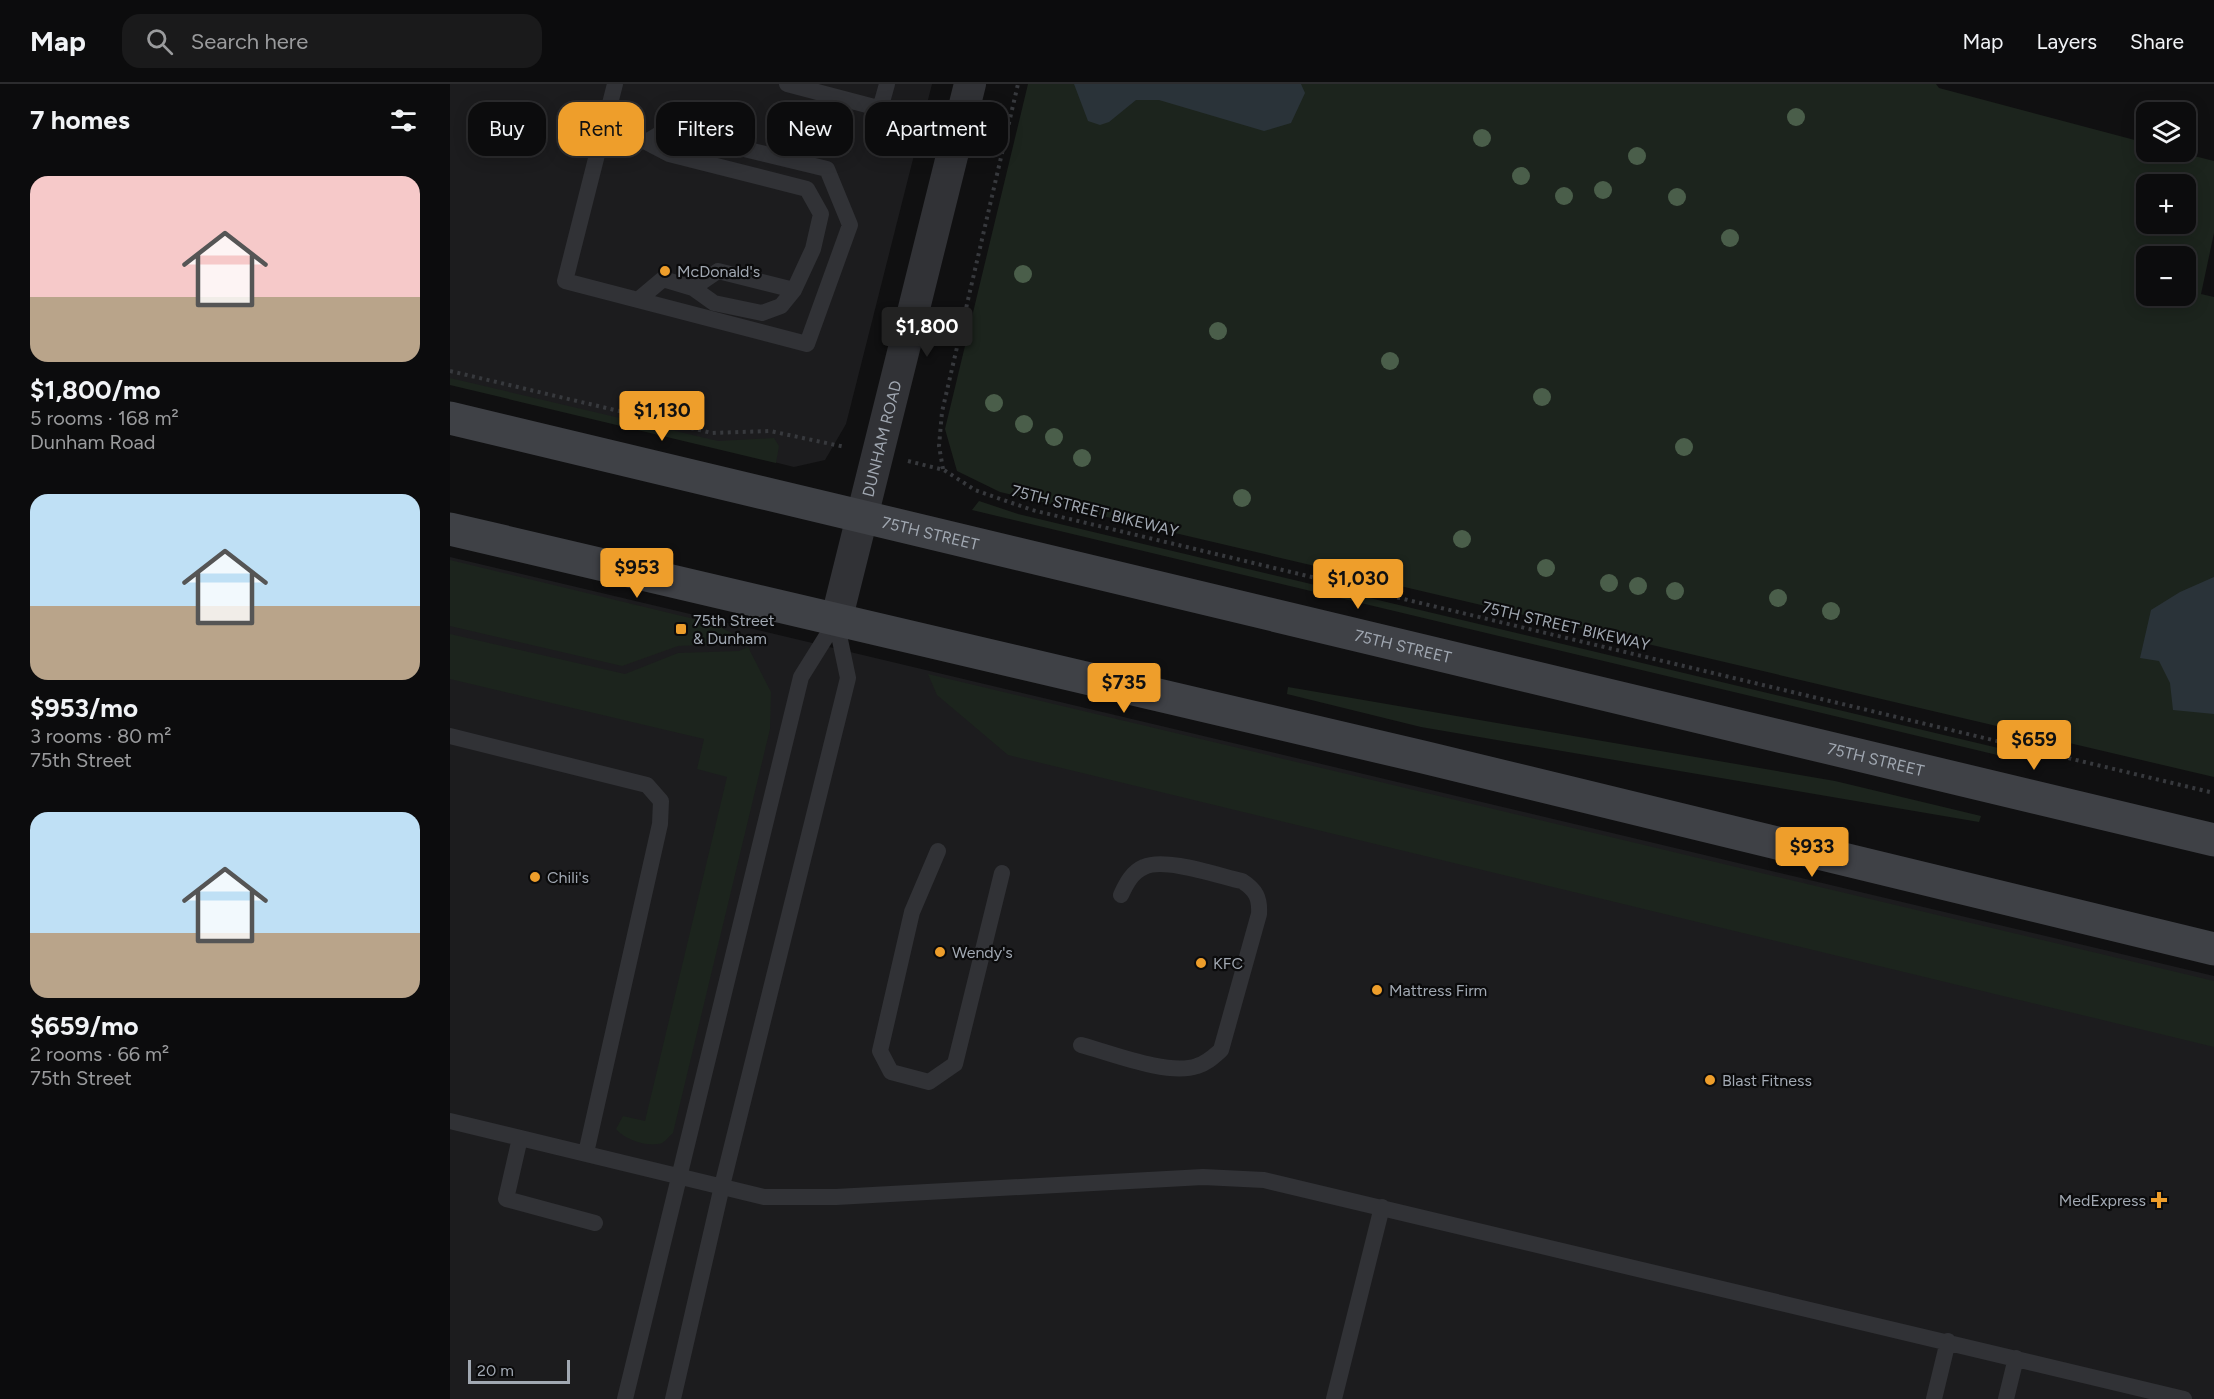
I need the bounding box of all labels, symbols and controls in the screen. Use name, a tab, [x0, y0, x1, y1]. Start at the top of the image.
search box	[122, 14, 542, 68]
text: Map	[30, 24, 86, 58]
icon: search	[143, 25, 176, 58]
text: Search here	[191, 28, 308, 55]
text: Map	[1963, 29, 2003, 54]
text: Layers	[2036, 29, 2097, 54]
text: Share	[2130, 29, 2184, 54]
chip: Buy	[468, 102, 546, 156]
chip: Rent	[558, 102, 644, 156]
chip: Filters	[656, 102, 755, 156]
chip: New	[767, 102, 853, 156]
chip: Apartment	[865, 102, 1008, 156]
map controls	[2136, 102, 2196, 306]
button: layers	[2136, 102, 2196, 162]
text: 7 homes	[30, 104, 130, 136]
icon: filters	[387, 104, 420, 137]
button: +	[2136, 174, 2196, 234]
icon: home	[171, 215, 279, 323]
button: −	[2136, 246, 2196, 306]
place label: McDonald's	[677, 262, 760, 281]
marker: McDonald's	[658, 264, 672, 278]
pin: $1,800	[878, 307, 976, 358]
text: $1,800	[896, 314, 958, 338]
text: $1,800/mo	[30, 374, 161, 406]
street label: DUNHAM ROAD	[858, 378, 905, 499]
pin: $1,130	[613, 391, 711, 442]
text: $1,130	[633, 398, 691, 422]
text: 5 rooms · 168 m²	[30, 406, 179, 430]
text: Dunham Road	[30, 430, 155, 454]
street label: 75TH STREET BIKEWAY	[1009, 481, 1181, 541]
street label: 75TH STREET	[880, 512, 981, 554]
icon: home	[171, 533, 279, 641]
pin: $953	[601, 548, 673, 599]
text: $953	[614, 555, 660, 579]
pin: $1,030	[1309, 559, 1407, 610]
text: $1,030	[1327, 566, 1389, 590]
street label: 75TH STREET BIKEWAY	[1480, 597, 1652, 655]
place label: 75th Street & Dunham	[693, 611, 775, 648]
marker: 75th Street & Dunham	[674, 622, 688, 636]
street label: 75TH STREET	[1353, 625, 1454, 667]
pin: $735	[1088, 663, 1160, 714]
text: $735	[1102, 670, 1146, 694]
text: $953/mo	[30, 692, 138, 724]
pin: $659	[1998, 720, 2070, 771]
text: 3 rooms · 80 m²	[30, 724, 171, 748]
text: $659	[2011, 727, 2057, 751]
street label: 75TH STREET	[1825, 738, 1926, 780]
text: 75th Street	[30, 748, 132, 772]
pin: $933	[1776, 827, 1848, 878]
text: $933	[1790, 834, 1834, 858]
icon: home	[171, 851, 279, 959]
place label: Chili's	[547, 868, 589, 887]
marker: Chili's	[528, 870, 542, 884]
place label: Wendy's	[952, 943, 1013, 962]
marker: Wendy's	[933, 945, 947, 959]
place label: KFC	[1213, 954, 1243, 973]
marker: KFC	[1194, 956, 1208, 970]
place label: Mattress Firm	[1389, 981, 1487, 1000]
marker: Mattress Firm	[1370, 983, 1384, 997]
text: $659/mo	[30, 1010, 139, 1042]
text: 2 rooms · 66 m²	[30, 1042, 169, 1066]
text: 75th Street	[30, 1066, 132, 1090]
place label: Blast Fitness	[1722, 1071, 1812, 1090]
marker: Blast Fitness	[1703, 1073, 1717, 1087]
place label: MedExpress	[2059, 1191, 2146, 1210]
marker: MedExpress	[2150, 1191, 2168, 1209]
scale bar	[468, 1357, 570, 1384]
text: 20 m	[477, 1361, 514, 1380]

